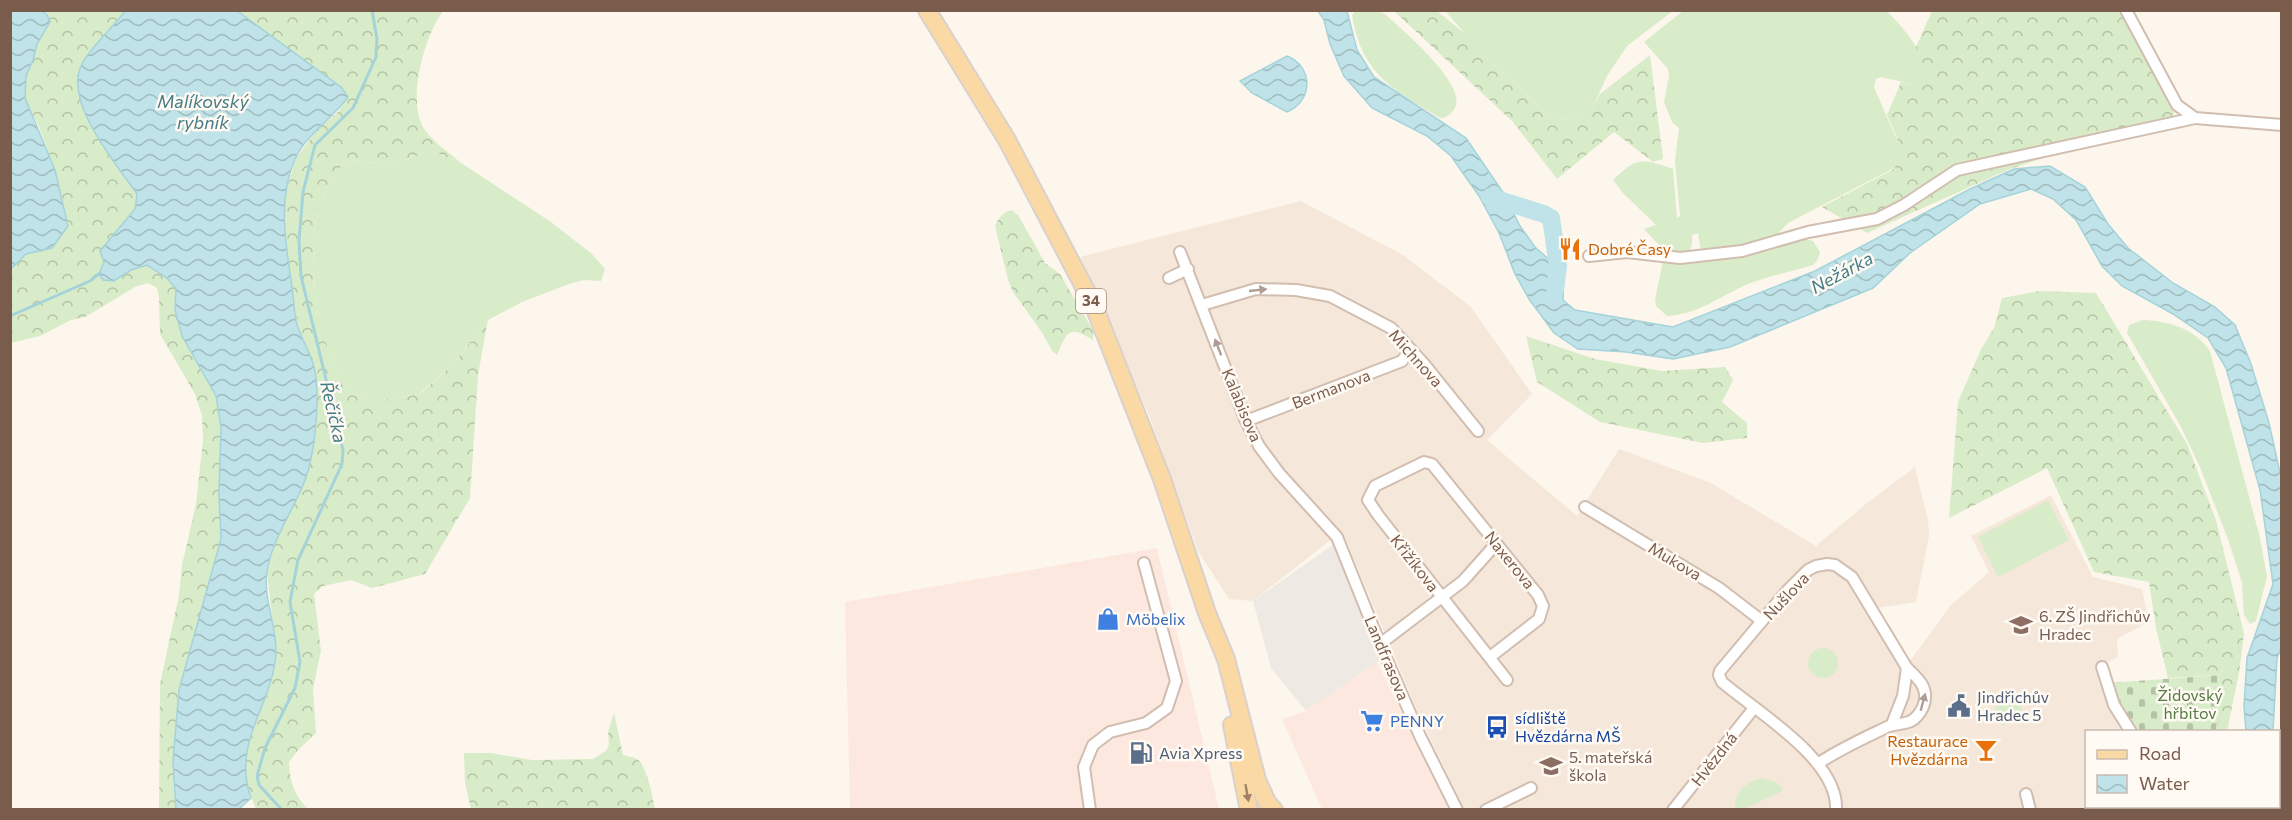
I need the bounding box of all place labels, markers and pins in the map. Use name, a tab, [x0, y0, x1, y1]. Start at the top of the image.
restaurant icon: Dobré Časy	[1557, 236, 1583, 262]
place label: Dobré Časy	[1588, 239, 1671, 258]
shop icon: Möbelix	[1095, 606, 1121, 632]
place label: 6. ZŠ Jindřichův Hradec	[2039, 606, 2150, 643]
place label: Möbelix	[1126, 609, 1186, 628]
school or university icon: 6. ZŠ Jindřichův Hradec	[2008, 612, 2034, 638]
place label: Jindřichův Hradec 5	[1977, 687, 2049, 724]
public building icon: Jindřichův Hradec 5	[1946, 693, 1972, 719]
supermarket icon: PENNY	[1359, 708, 1385, 734]
place label: sídliště Hvězdárna MŠ	[1515, 708, 1621, 745]
place label: PENNY	[1390, 711, 1445, 730]
bus stop icon: sídliště Hvězdárna MŠ	[1484, 714, 1510, 740]
place label: Restaurace Hvězdárna	[1887, 731, 1968, 768]
bar icon: Restaurace Hvězdárna	[1973, 737, 1999, 763]
fuel station icon: Avia Xpress	[1128, 740, 1154, 766]
place label: Avia Xpress	[1159, 743, 1243, 762]
place label: 5. mateřská škola	[1569, 747, 1652, 784]
school or university icon: 5. mateřská škola	[1538, 753, 1564, 779]

